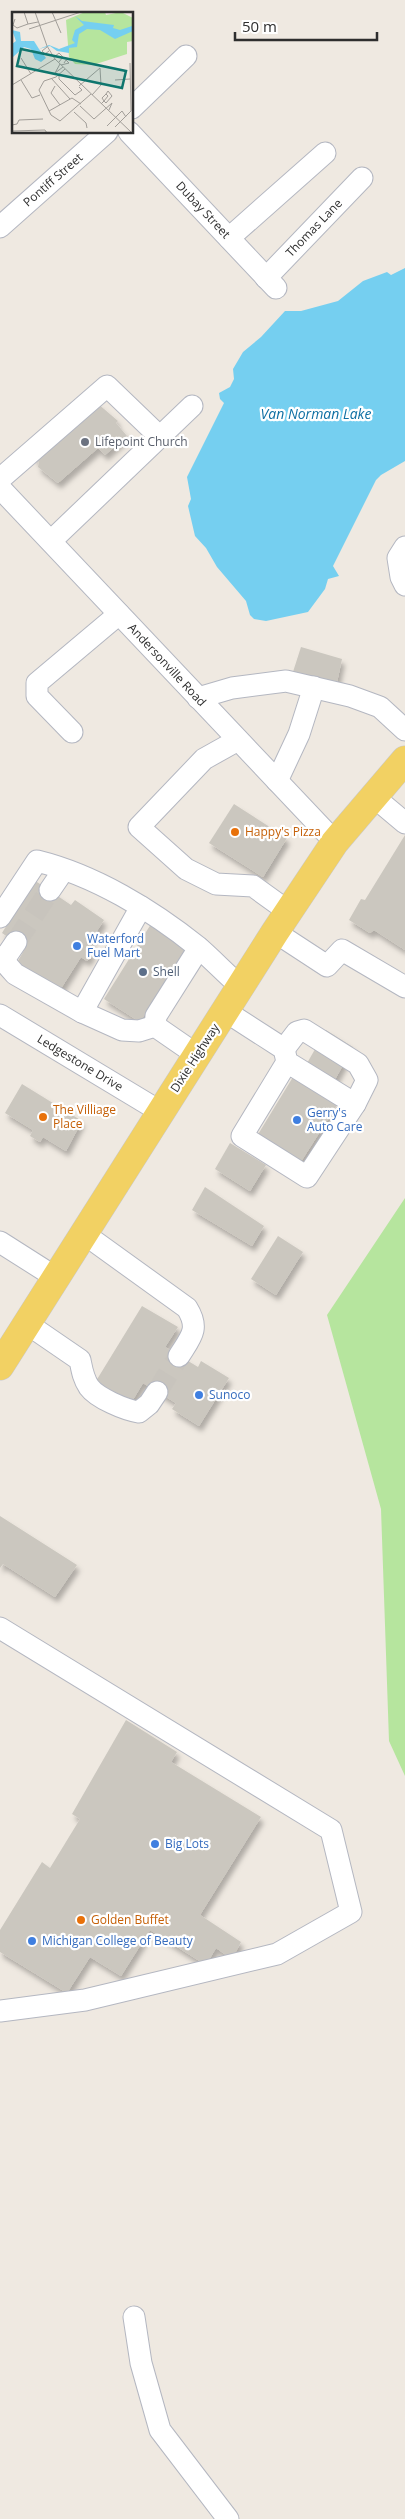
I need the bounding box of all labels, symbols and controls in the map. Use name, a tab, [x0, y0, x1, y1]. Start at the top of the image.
scale bar	[235, 10, 378, 42]
inset map	[12, 12, 134, 134]
text: 50 m	[242, 16, 277, 36]
street label: Pontiff Street	[19, 149, 86, 210]
street label: Dubay Street	[172, 177, 234, 242]
street label: Thomas Lane	[282, 195, 346, 260]
water label: Van Norman Lake	[261, 404, 371, 423]
place label: Lifepoint Church	[95, 433, 188, 450]
marker: Lifepoint Church	[79, 436, 91, 448]
street label: Andersonville Road	[124, 619, 210, 710]
place label: Happy's Pizza	[245, 823, 321, 840]
marker: Happy's Pizza	[229, 826, 241, 838]
place label: Waterford Fuel Mart	[87, 930, 144, 961]
marker: Waterford Fuel Mart	[71, 940, 83, 952]
place label: Shell	[153, 963, 180, 980]
marker: Shell	[137, 966, 149, 978]
street label: Dixie Highway	[166, 1019, 224, 1095]
street label: Ledgestone Drive	[34, 1030, 127, 1095]
place label: The Villiage Place	[53, 1101, 116, 1132]
place label: Gerry's Auto Care	[307, 1104, 363, 1135]
marker: The Villiage Place	[37, 1111, 49, 1123]
marker: Gerry's Auto Care	[291, 1114, 303, 1126]
place label: Sunoco	[209, 1386, 250, 1403]
marker: Sunoco	[193, 1389, 205, 1401]
place label: Big Lots	[165, 1835, 209, 1852]
marker: Big Lots	[149, 1838, 161, 1850]
place label: Golden Buffet	[91, 1911, 169, 1928]
marker: Golden Buffet	[75, 1914, 87, 1926]
place label: Michigan College of Beauty	[42, 1932, 194, 1949]
marker: Michigan College of Beauty	[26, 1935, 38, 1947]

